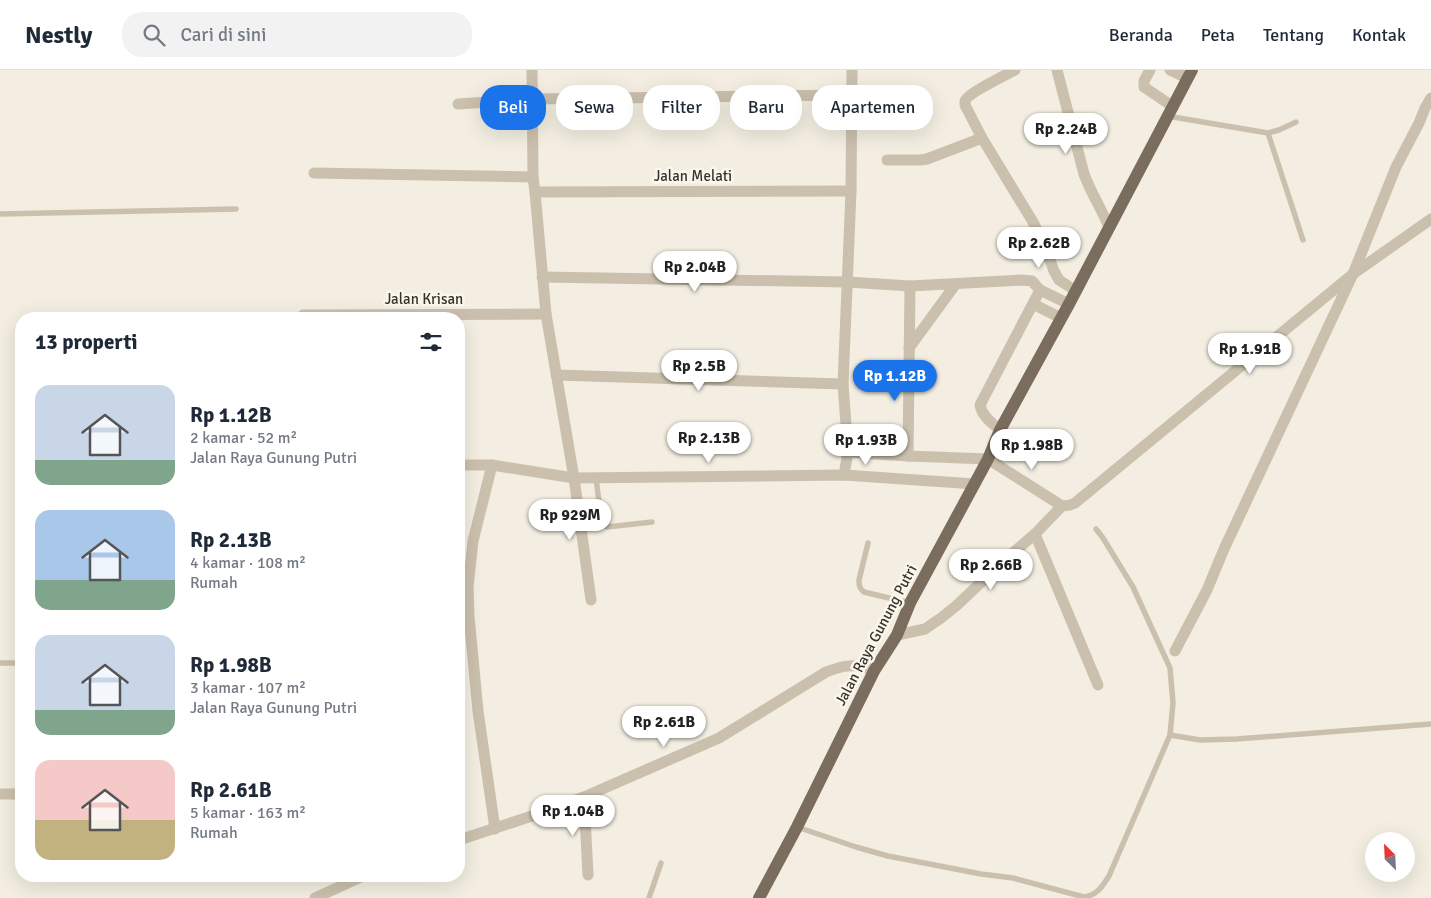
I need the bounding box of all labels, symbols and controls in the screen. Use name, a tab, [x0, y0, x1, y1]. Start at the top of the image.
search box	[122, 12, 472, 57]
text: Nestly	[25, 20, 92, 50]
icon: search	[140, 21, 168, 49]
text: Cari di sini	[180, 23, 266, 47]
text: Beranda	[1109, 24, 1173, 46]
text: Peta	[1201, 24, 1235, 46]
text: Tentang	[1263, 24, 1324, 46]
text: Kontak	[1352, 24, 1406, 46]
chip: Beli	[480, 85, 546, 130]
chip: Sewa	[556, 85, 633, 130]
chip: Filter	[643, 85, 720, 130]
chip: Baru	[730, 85, 802, 130]
chip: Apartemen	[812, 85, 933, 130]
pin: Rp 2.24B	[1014, 112, 1118, 155]
text: Rp 2.24B	[1035, 119, 1097, 139]
street label: Jalan Melati	[654, 167, 732, 185]
pin: Rp 2.62B	[987, 226, 1091, 269]
text: Rp 2.62B	[1008, 233, 1070, 253]
pin: Rp 2.04B	[643, 250, 747, 293]
text: Rp 2.04B	[664, 257, 726, 277]
street label: Jalan Krisan	[385, 290, 463, 308]
icon: filters	[417, 328, 445, 356]
text: 13 properti	[35, 329, 138, 355]
pin: Rp 1.91B	[1198, 332, 1302, 375]
text: Rp 1.91B	[1219, 339, 1281, 359]
pin: Rp 2.5B	[653, 350, 745, 392]
text: Rp 2.5B	[672, 356, 726, 376]
pin: Rp 1.12B	[843, 360, 947, 402]
text: Rp 1.12B	[864, 366, 926, 386]
text: Rp 1.12B	[190, 402, 272, 428]
icon: home	[75, 405, 135, 465]
pin: Rp 2.13B	[657, 422, 761, 464]
pin: Rp 1.93B	[814, 424, 918, 466]
text: 2 kamar · 52 m²	[190, 428, 297, 448]
text: Rp 2.13B	[678, 428, 740, 448]
pin: Rp 1.98B	[980, 428, 1084, 471]
text: Rp 1.93B	[835, 430, 897, 450]
text: Rp 1.98B	[1001, 435, 1063, 455]
text: Jalan Raya Gunung Putri	[190, 448, 357, 468]
pin: Rp 929M	[524, 498, 616, 541]
text: Rp 929M	[539, 505, 601, 525]
text: Rp 2.13B	[190, 527, 272, 553]
icon: home	[75, 530, 135, 590]
pin: Rp 2.66B	[939, 548, 1043, 591]
text: 4 kamar · 108 m²	[190, 553, 306, 573]
text: Rp 2.66B	[960, 555, 1022, 575]
street label: Jalan Raya Gunung Putri	[831, 562, 921, 708]
text: Rumah	[190, 573, 238, 593]
text: Rp 1.98B	[190, 652, 272, 678]
icon: home	[75, 655, 135, 715]
text: 3 kamar · 107 m²	[190, 678, 306, 698]
text: Jalan Raya Gunung Putri	[190, 698, 357, 718]
pin: Rp 2.61B	[612, 706, 716, 748]
text: Rp 2.61B	[633, 712, 695, 732]
text: Rp 2.61B	[190, 777, 272, 803]
icon: home	[75, 780, 135, 840]
pin: Rp 1.04B	[521, 794, 625, 837]
text: Rp 1.04B	[542, 801, 604, 821]
text: 5 kamar · 163 m²	[190, 803, 306, 823]
text: Rumah	[190, 823, 238, 843]
north arrow	[1365, 832, 1415, 882]
map controls	[1365, 832, 1415, 882]

